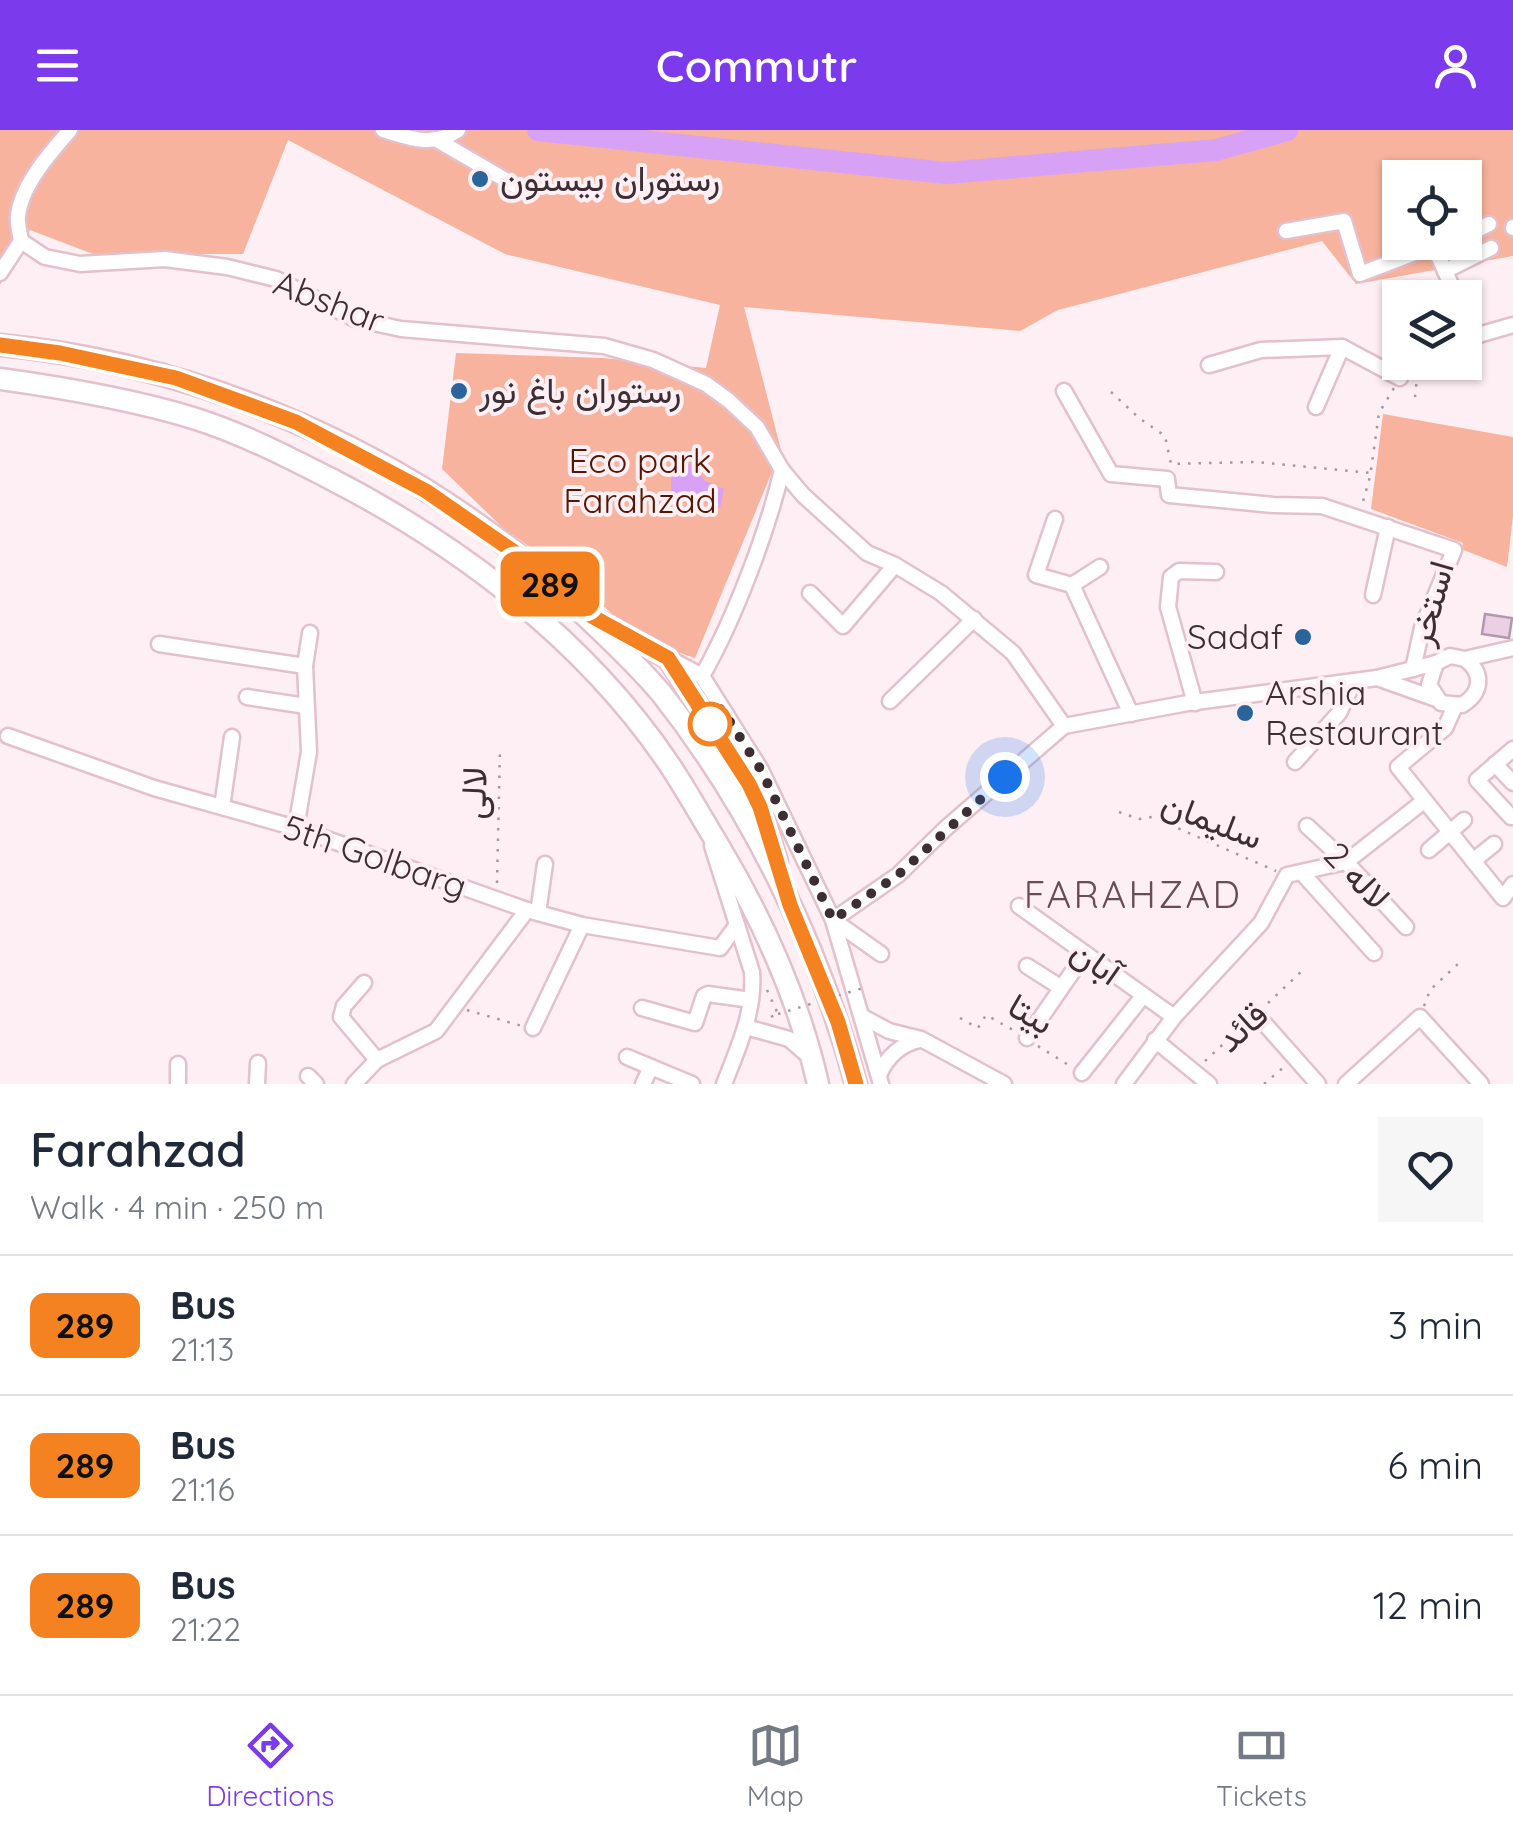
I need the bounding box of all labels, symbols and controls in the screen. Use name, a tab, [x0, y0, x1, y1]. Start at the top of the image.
text: Commutr	[656, 37, 857, 93]
icon: menu	[30, 38, 85, 93]
icon: person	[1428, 38, 1483, 93]
place label: رستوران بیستون	[500, 156, 720, 201]
map controls	[1382, 160, 1482, 380]
button: locate	[1382, 160, 1482, 260]
marker: رستوران بیستون	[469, 168, 491, 190]
street label: Abshar	[268, 260, 391, 342]
button: layers	[1382, 280, 1482, 380]
place label: رستوران باغ نور	[478, 368, 682, 415]
marker: رستوران باغ نور	[448, 380, 470, 402]
park label: Eco park Farahzad	[563, 438, 717, 522]
line badge: 289	[492, 552, 608, 616]
street label: استخر	[1397, 555, 1464, 651]
text: 289	[521, 562, 579, 606]
place label: Sadaf	[1187, 614, 1283, 658]
marker: Sadaf	[1292, 626, 1314, 648]
place label: Arshia Restaurant	[1265, 670, 1443, 754]
marker: Arshia Restaurant	[1234, 702, 1256, 724]
unlabelled marker	[689, 703, 731, 745]
your location	[980, 752, 1030, 802]
street label: لالی	[450, 766, 496, 820]
street label: سلیمان	[1156, 780, 1269, 858]
street label: 5th Golbarg	[278, 804, 473, 908]
street label: لاله 2	[1315, 832, 1400, 918]
district label: FARAHZAD	[1024, 870, 1242, 918]
street label: آبان	[1063, 928, 1133, 996]
street label: بیتا	[1001, 983, 1062, 1044]
street label: قائد	[1206, 992, 1276, 1061]
button: heart	[1378, 1117, 1483, 1222]
text: Farahzad	[30, 1119, 246, 1179]
text: Walk · 4 min · 250 m	[30, 1187, 324, 1227]
text: Bus	[170, 1281, 236, 1329]
text: 3 min	[1388, 1301, 1483, 1349]
text: 289	[56, 1303, 114, 1347]
text: 21:13	[170, 1329, 234, 1369]
text: Bus	[170, 1421, 236, 1469]
text: 6 min	[1387, 1441, 1483, 1489]
text: 289	[56, 1443, 114, 1487]
text: 21:16	[170, 1469, 235, 1509]
text: Bus	[170, 1561, 236, 1609]
text: 12 min	[1373, 1581, 1483, 1629]
text: 289	[56, 1583, 114, 1627]
text: 21:22	[170, 1609, 241, 1649]
tab: Directions	[206, 1718, 334, 1813]
tab: Map	[747, 1718, 804, 1813]
tab: Tickets	[1216, 1718, 1307, 1813]

